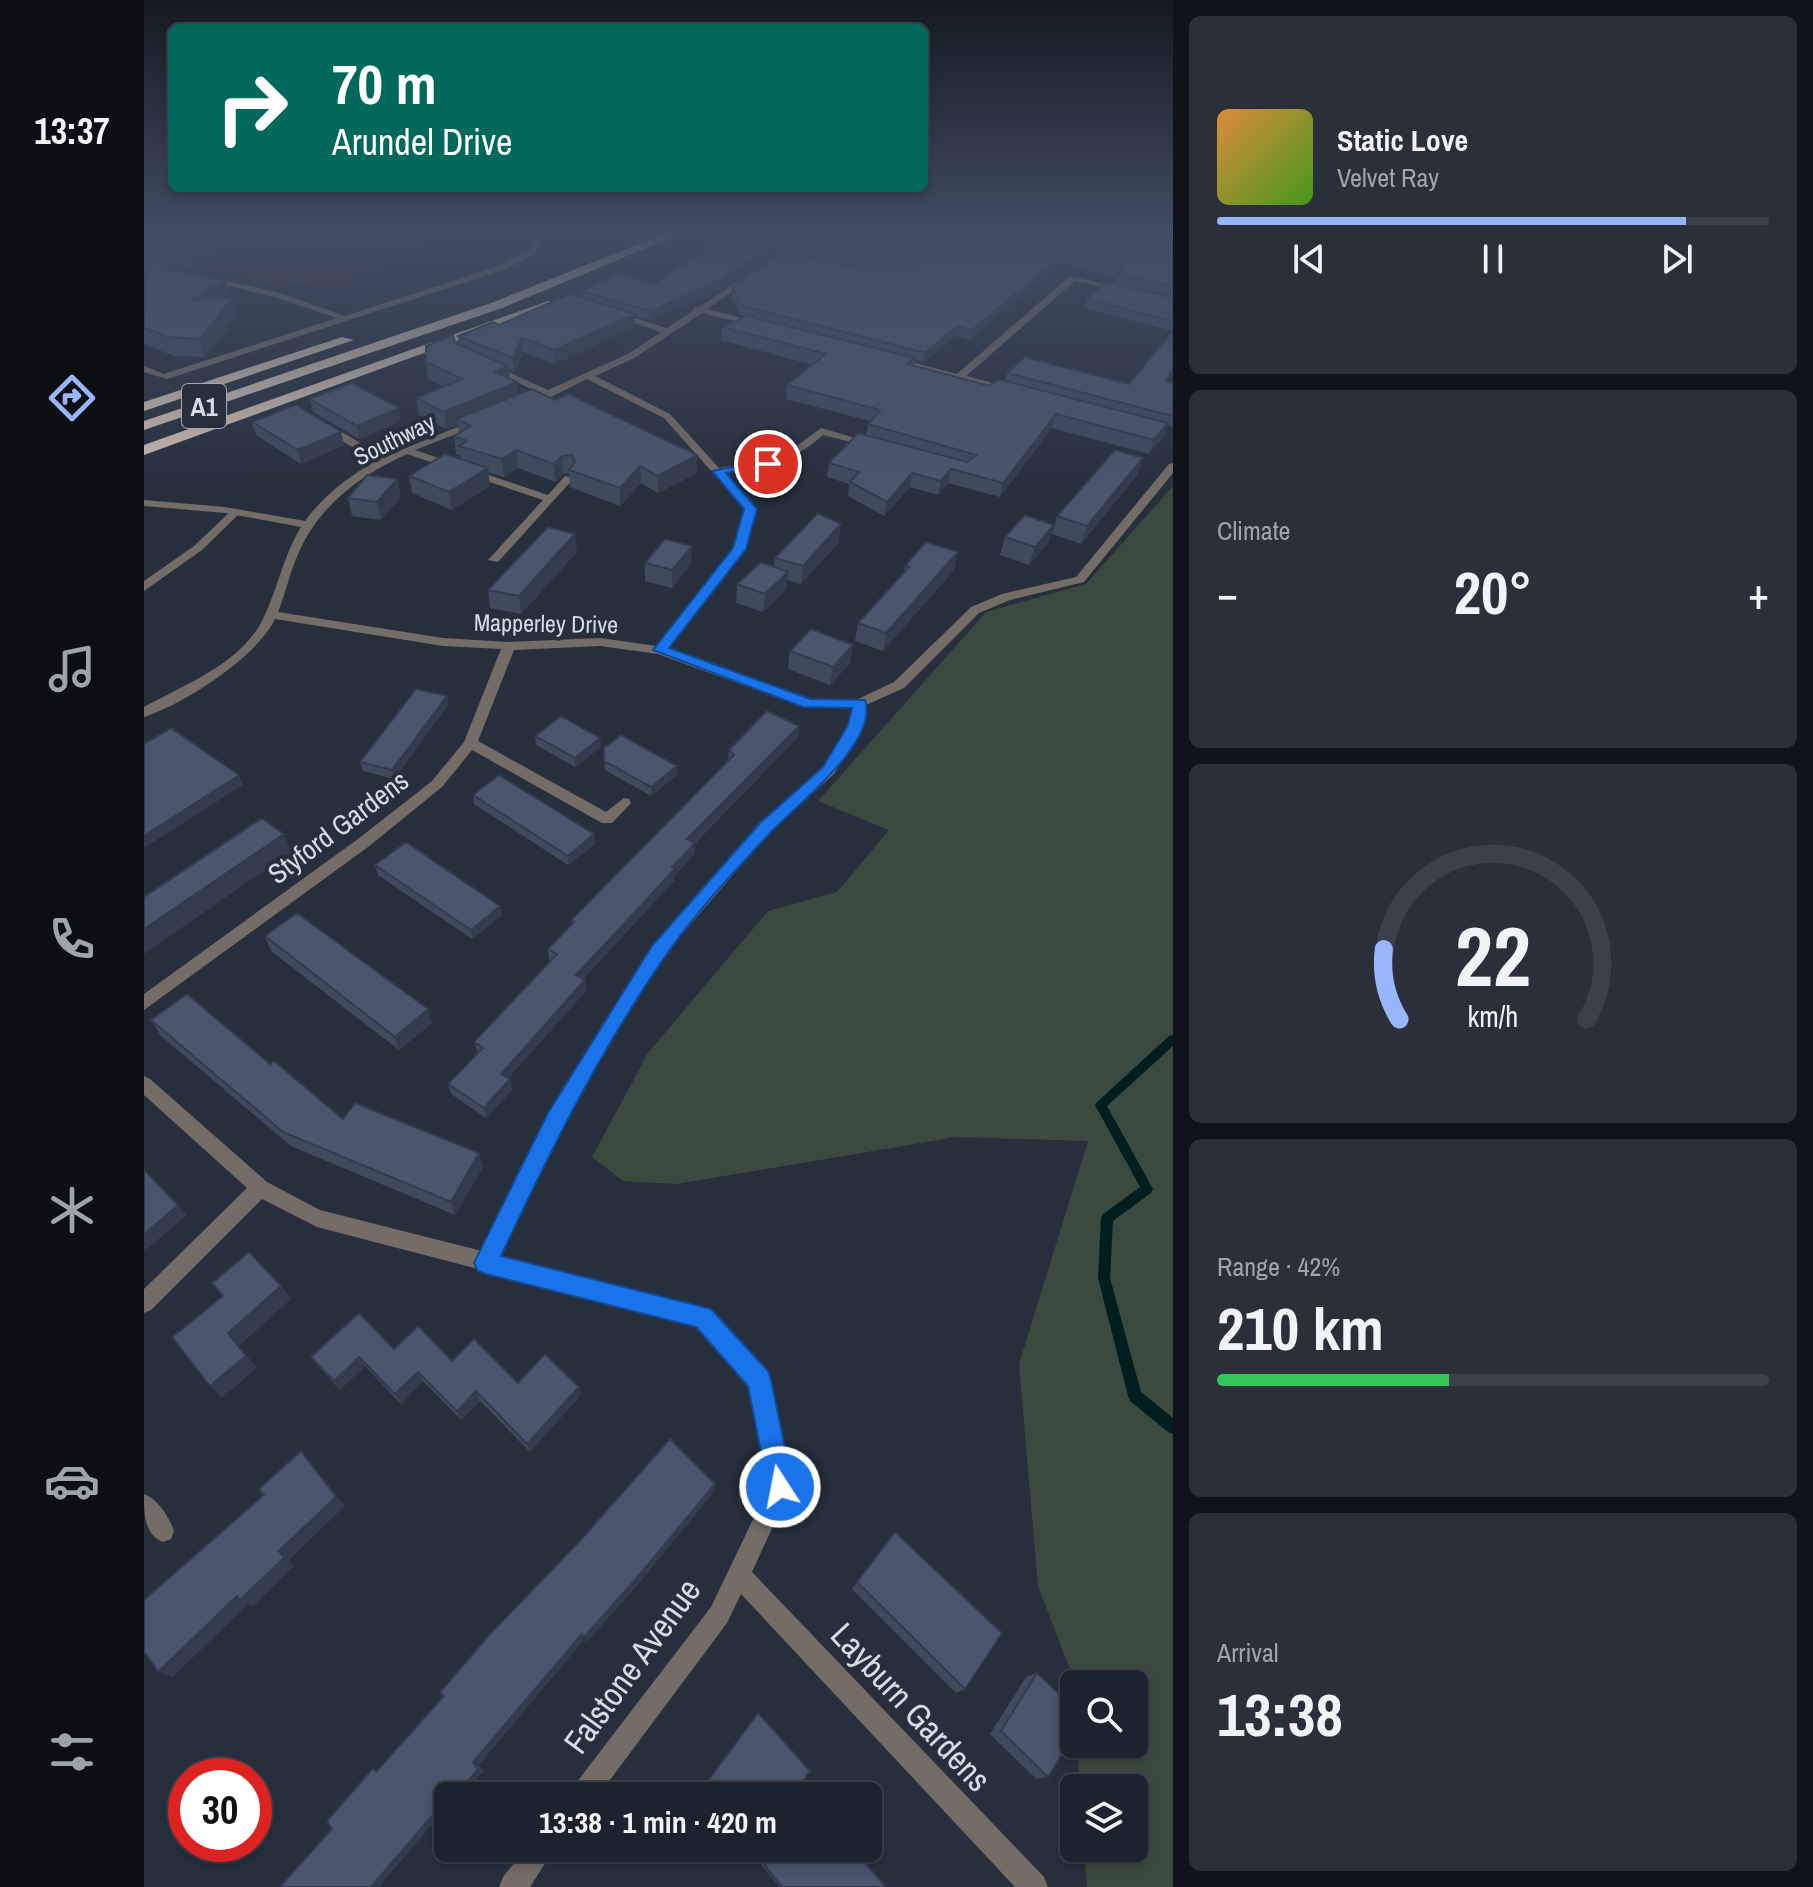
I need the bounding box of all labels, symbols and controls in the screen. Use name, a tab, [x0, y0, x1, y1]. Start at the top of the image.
text: 70 m	[332, 46, 437, 121]
icon: right	[200, 56, 304, 160]
text: 13:37	[34, 107, 110, 155]
text: Arundel Drive	[332, 118, 512, 166]
text: Static Love	[1337, 120, 1468, 160]
text: Velvet Ray	[1337, 160, 1439, 195]
icon: previous	[1287, 237, 1331, 281]
icon: pause	[1471, 237, 1515, 281]
icon: next	[1655, 237, 1699, 281]
icon: directions	[44, 370, 100, 426]
road number: A1	[182, 384, 226, 428]
street label: Southway	[348, 406, 440, 472]
pin	[734, 430, 802, 498]
icon: arrive	[746, 442, 790, 486]
text: Climate	[1217, 513, 1290, 548]
text: 20°	[1454, 552, 1532, 633]
text: −	[1217, 563, 1238, 623]
text: +	[1748, 563, 1769, 623]
street label: Mapperley Drive	[474, 606, 618, 640]
icon: music	[44, 641, 100, 697]
street label: Styford Gardens	[260, 762, 416, 892]
text: 22	[1455, 899, 1531, 1011]
icon: phone	[44, 911, 100, 967]
text: km/h	[1468, 997, 1518, 1036]
icon: climate	[44, 1182, 100, 1238]
text: Range · 42%	[1217, 1249, 1340, 1284]
text: 210 km	[1217, 1288, 1384, 1369]
position arrow	[738, 1445, 822, 1529]
icon: car	[44, 1453, 100, 1509]
street label: Falstone Avenue	[553, 1569, 711, 1763]
street label: Layburn Gardens	[821, 1613, 1001, 1801]
text: Arrival	[1217, 1635, 1279, 1670]
map controls	[1060, 1670, 1148, 1862]
button: search	[1060, 1670, 1148, 1758]
text: 13:38	[1217, 1674, 1343, 1755]
icon: filters	[44, 1724, 100, 1780]
speed limit sign: 30	[168, 1758, 272, 1862]
button: layers	[1060, 1774, 1148, 1862]
text: 13:38 · 1 min · 420 m	[539, 1802, 777, 1842]

